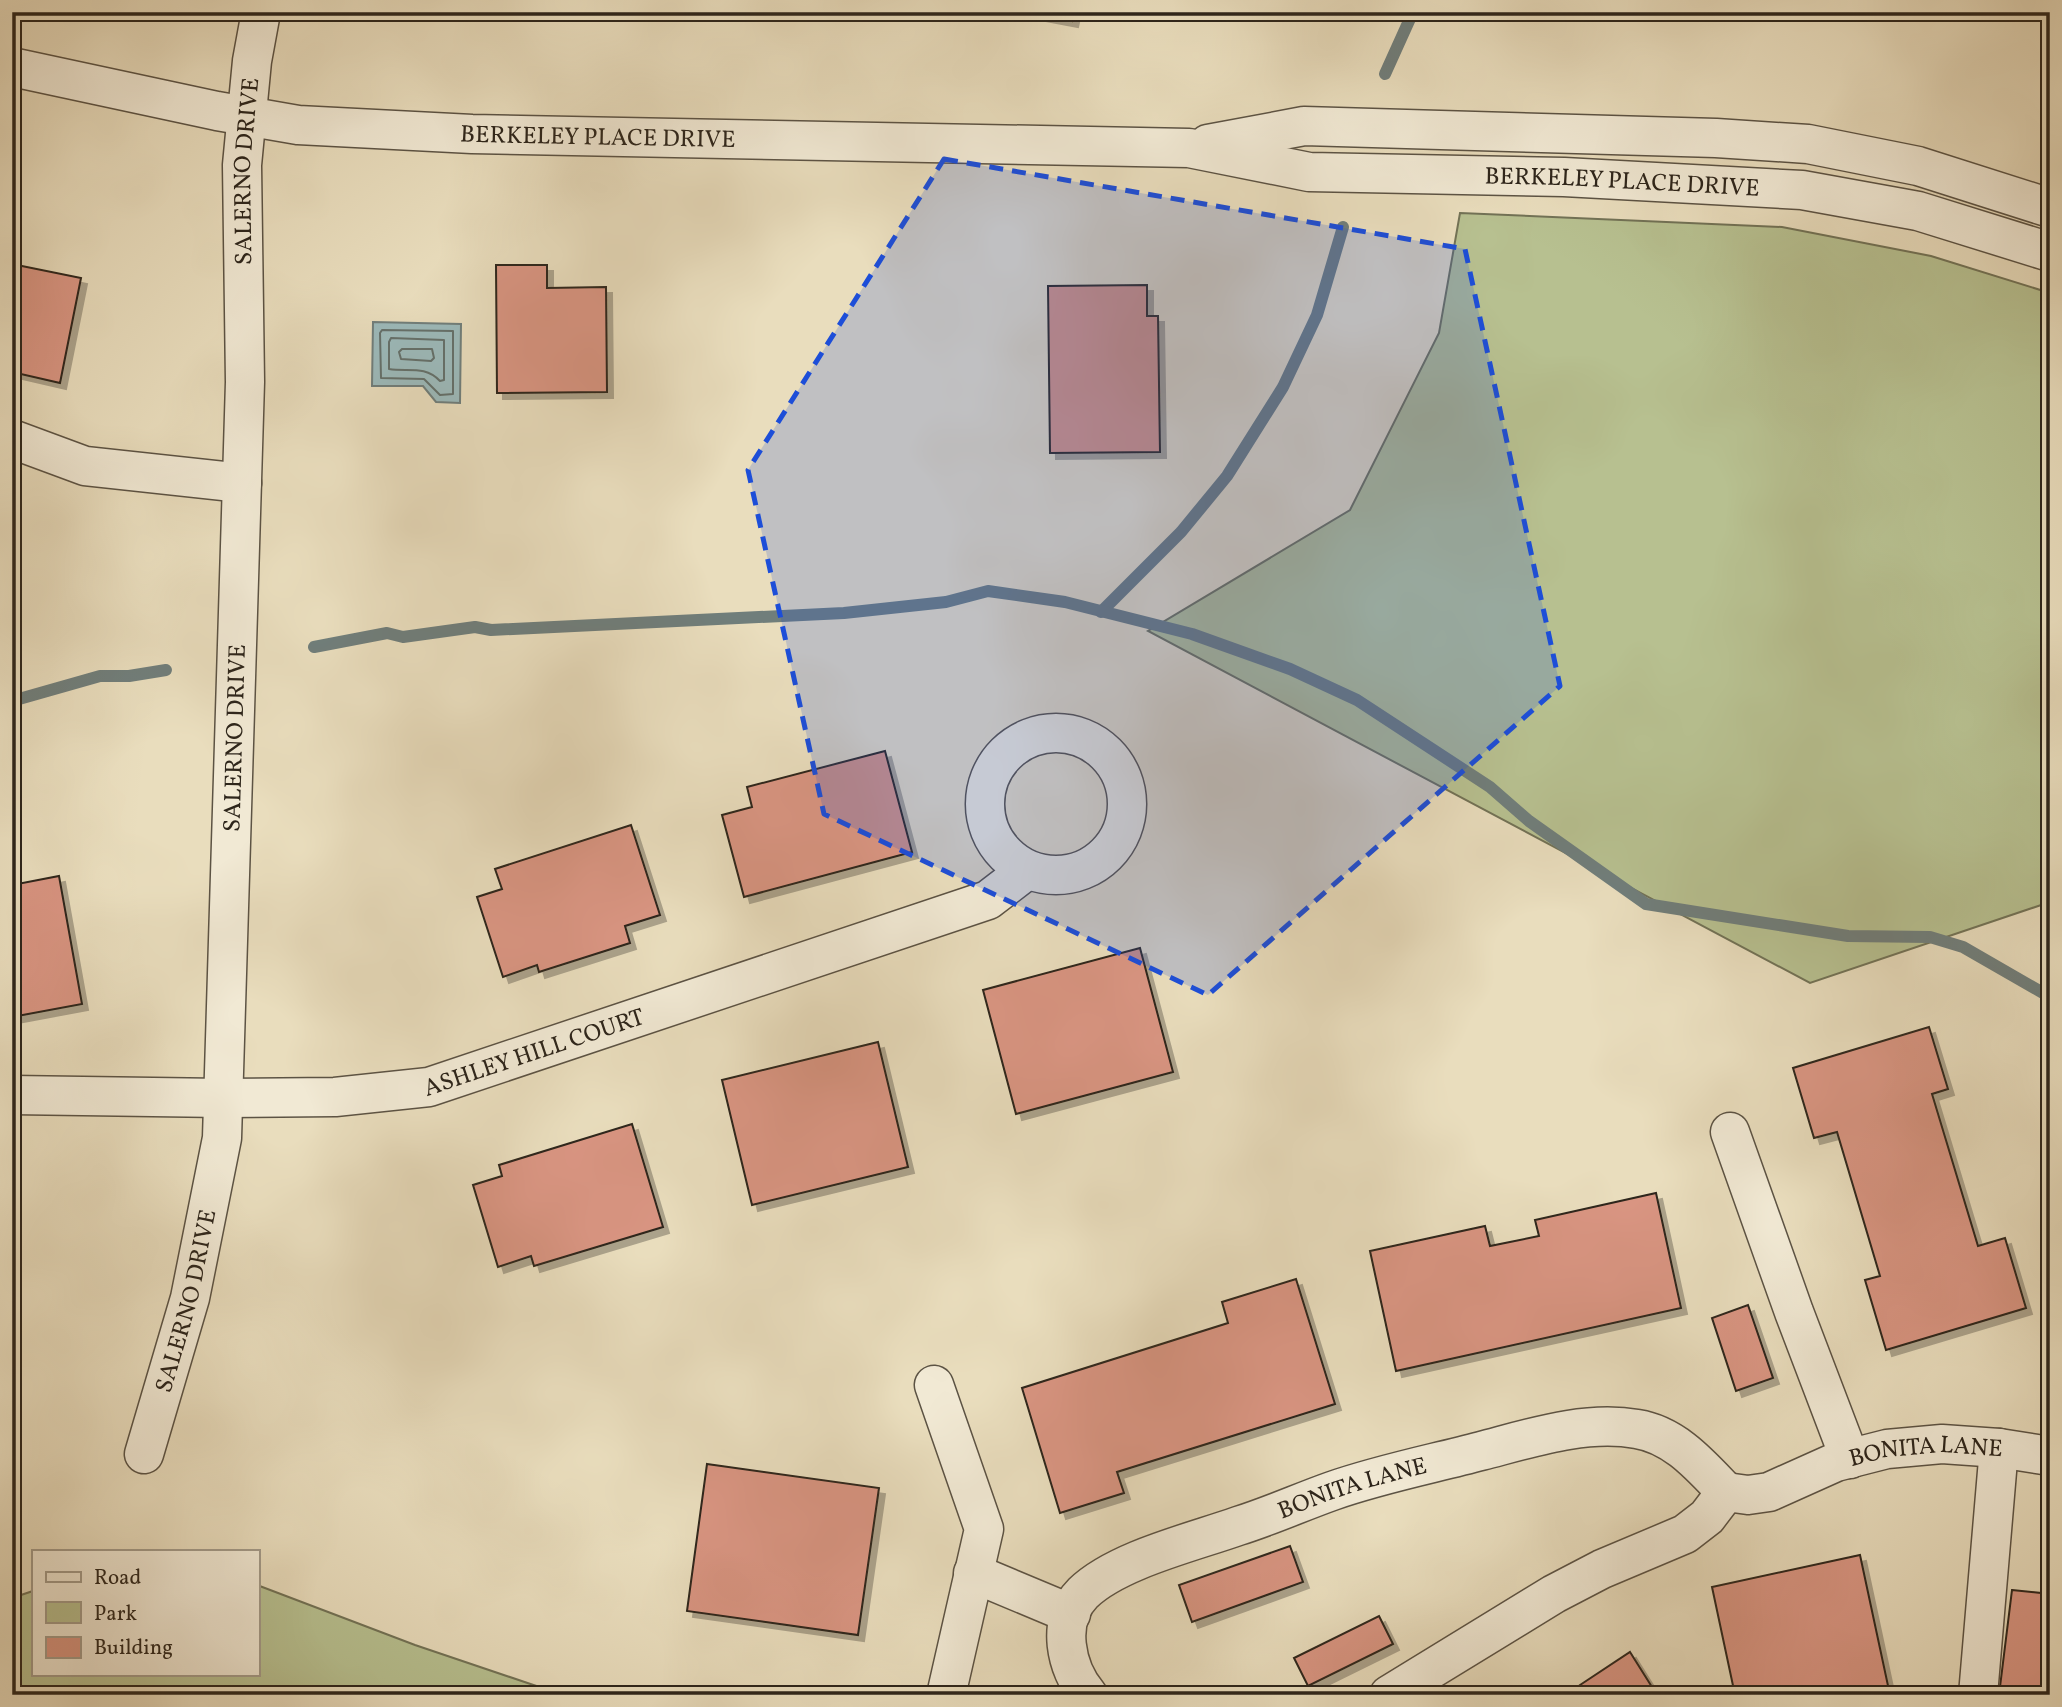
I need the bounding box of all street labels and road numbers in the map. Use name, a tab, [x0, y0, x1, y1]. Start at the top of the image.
street label: SALERNO DRIVE	[226, 76, 269, 265]
street label: BERKELEY PLACE DRIVE	[459, 118, 736, 158]
street label: BERKELEY PLACE DRIVE	[1484, 160, 1761, 207]
street label: SALERNO DRIVE	[216, 644, 256, 833]
street label: ASHLEY HILL COURT	[419, 1001, 649, 1107]
street label: SALERNO DRIVE	[148, 1206, 226, 1397]
street label: BONITA LANE	[1846, 1429, 2004, 1477]
street label: BONITA LANE	[1273, 1450, 1431, 1529]

